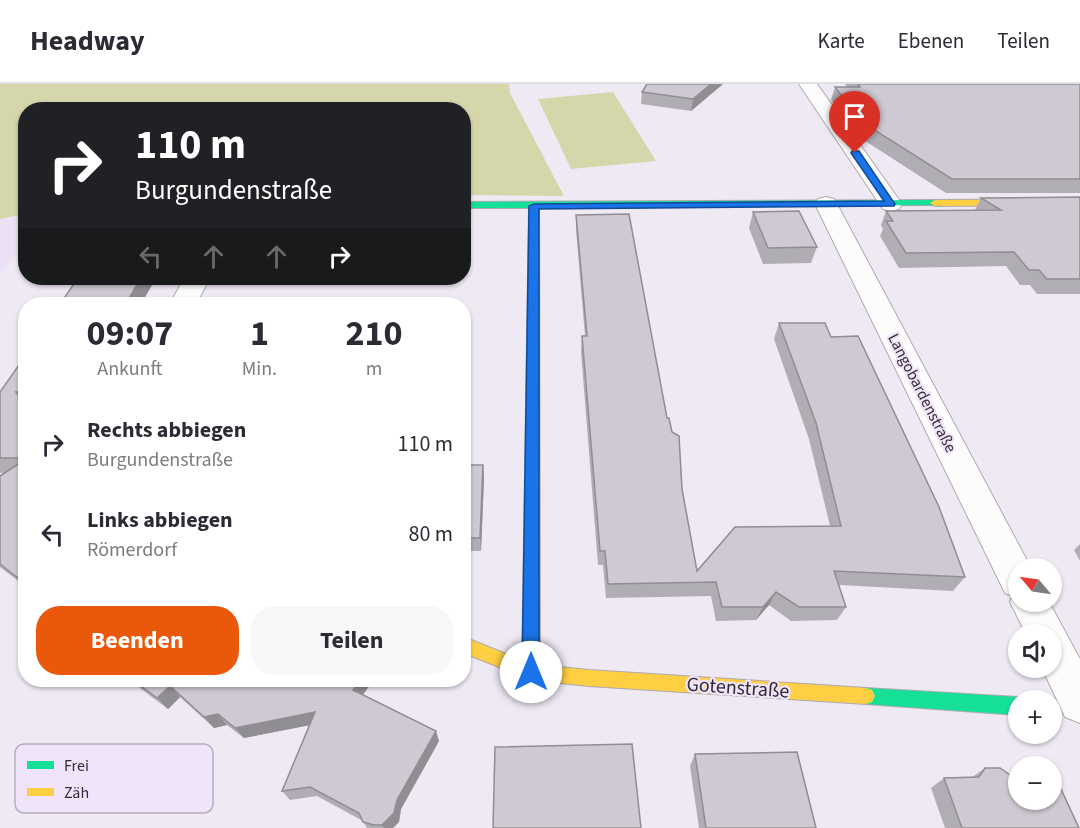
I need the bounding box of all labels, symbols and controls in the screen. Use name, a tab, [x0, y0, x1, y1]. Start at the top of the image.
text: Headway	[30, 21, 145, 61]
text: Karte	[818, 26, 865, 56]
text: Ebenen	[898, 26, 964, 56]
text: Teilen	[997, 26, 1050, 56]
pin	[829, 91, 880, 153]
icon: arrive	[838, 100, 871, 133]
text: 110 m	[135, 115, 246, 175]
icon: right	[36, 126, 114, 204]
text: Burgundenstraße	[135, 171, 332, 210]
icon: left	[134, 240, 167, 273]
icon: ahead	[197, 240, 230, 273]
icon: ahead	[260, 240, 293, 273]
icon: right	[323, 240, 356, 273]
text: 09:07	[86, 308, 173, 359]
text: 1	[250, 308, 269, 359]
text: 210	[346, 308, 403, 359]
street label: Langobardenstraße	[882, 330, 962, 456]
text: Ankunft	[97, 355, 162, 383]
text: Min.	[242, 355, 277, 383]
text: m	[366, 355, 382, 383]
text: Rechts abbiegen	[87, 414, 246, 446]
icon: right	[36, 428, 69, 461]
text: 110 m	[398, 428, 453, 460]
text: Burgundenstraße	[87, 446, 233, 474]
text: Links abbiegen	[87, 504, 233, 536]
icon: left	[36, 518, 69, 551]
text: 80 m	[408, 518, 453, 550]
text: Römerdorf	[87, 536, 177, 564]
north arrow	[1008, 558, 1062, 612]
map controls	[1008, 558, 1062, 810]
button: Beenden	[36, 606, 239, 675]
button: Teilen	[251, 606, 453, 675]
button: sound	[1008, 624, 1062, 678]
position arrow	[499, 640, 563, 704]
street label: Gotenstraße	[686, 670, 790, 706]
button: +	[1008, 690, 1062, 744]
legend	[15, 744, 213, 813]
text: Frei	[64, 755, 89, 777]
button: −	[1008, 756, 1062, 810]
text: Zäh	[64, 782, 89, 804]

